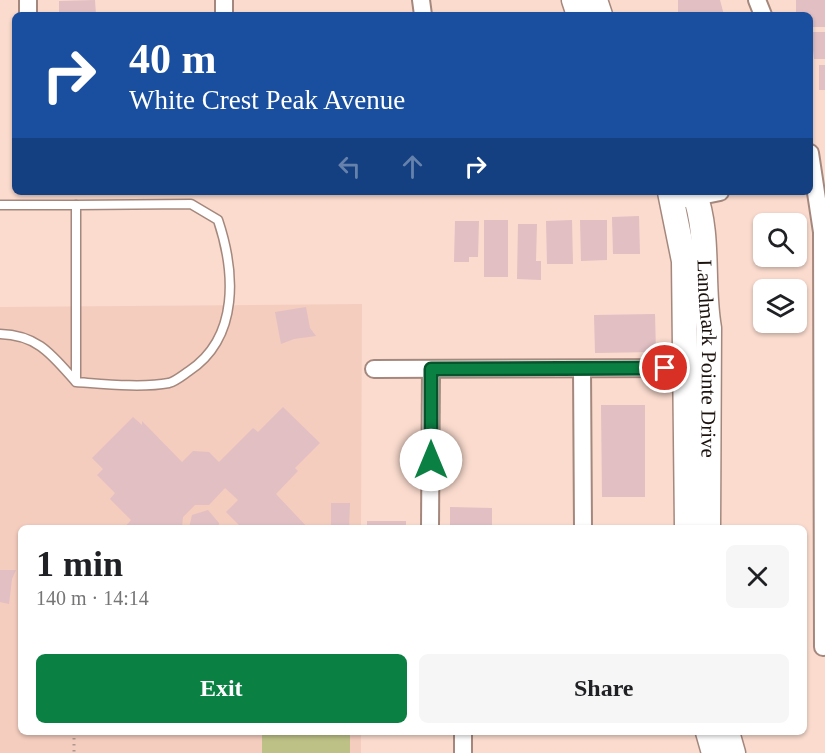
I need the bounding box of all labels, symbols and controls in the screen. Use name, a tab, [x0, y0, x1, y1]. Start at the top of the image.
icon: right	[30, 36, 108, 114]
text: 40 m	[129, 36, 217, 82]
text: White Crest Peak Avenue	[129, 85, 405, 115]
icon: left	[333, 150, 366, 183]
icon: ahead	[396, 150, 429, 183]
icon: right	[459, 150, 492, 183]
map controls	[753, 213, 807, 333]
button: search	[753, 213, 807, 267]
street label: Landmark Pointe Drive	[693, 259, 721, 458]
button: layers	[753, 279, 807, 333]
pin	[639, 342, 690, 393]
icon: arrive	[648, 351, 681, 384]
position arrow	[399, 428, 463, 492]
text: 1 min	[36, 544, 123, 584]
button: close	[726, 545, 789, 608]
text: 140 m · 14:14	[36, 587, 149, 609]
button: Exit	[36, 654, 407, 723]
button: Share	[419, 654, 789, 723]

